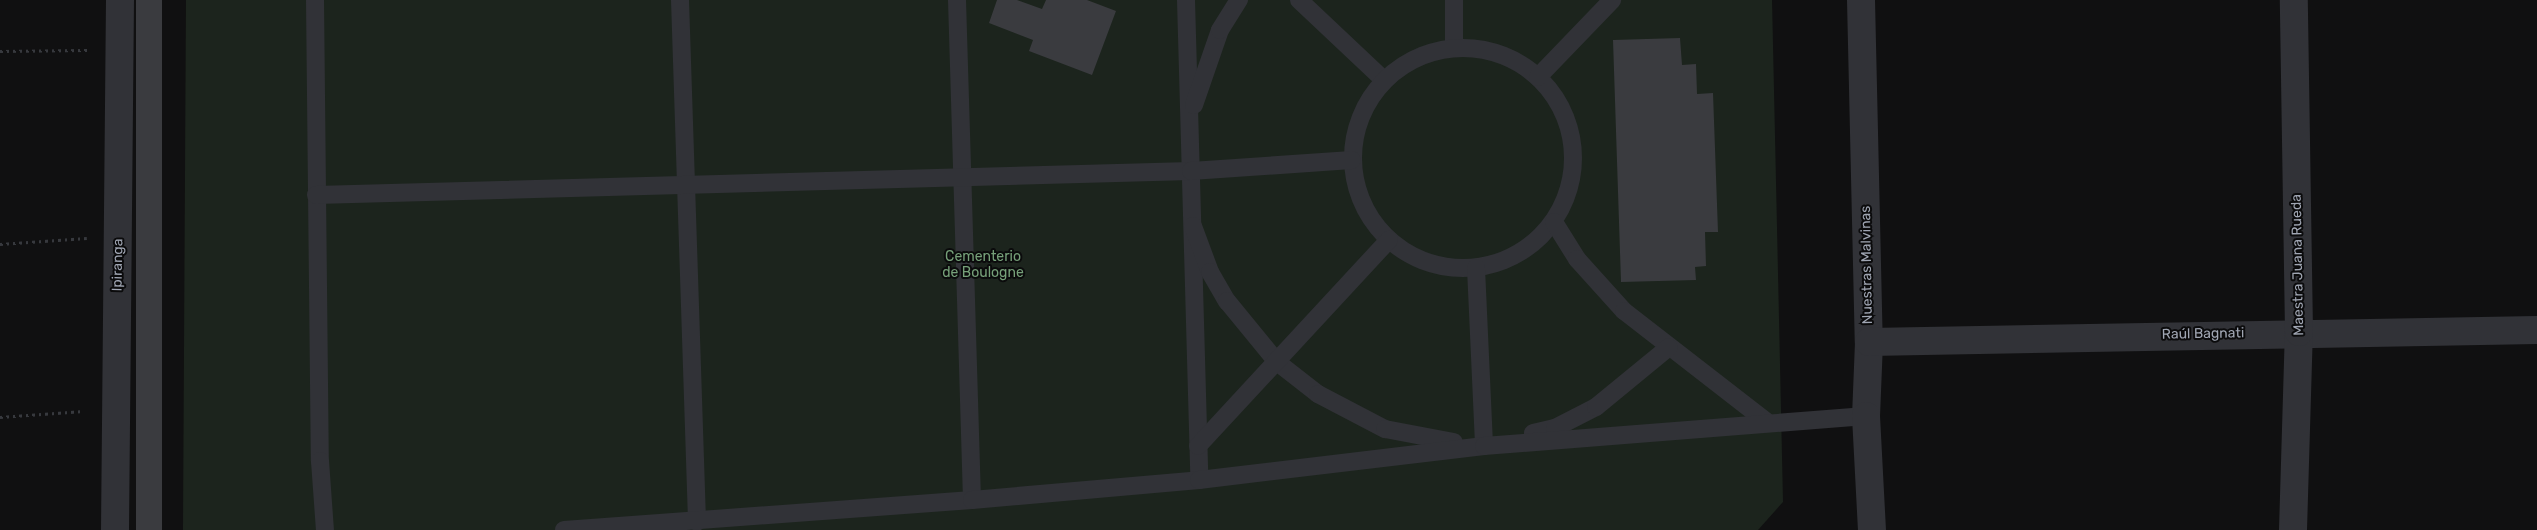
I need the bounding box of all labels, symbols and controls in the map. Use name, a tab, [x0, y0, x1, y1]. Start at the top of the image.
street label: Maestra Juana Rueda	[2288, 194, 2308, 336]
street label: Nuestras Malvinas	[1858, 205, 1876, 325]
street label: Ipiranga	[109, 238, 127, 292]
park label: Cementerio de Boulogne	[942, 249, 1024, 282]
street label: Raúl Bagnati	[2162, 325, 2244, 343]

